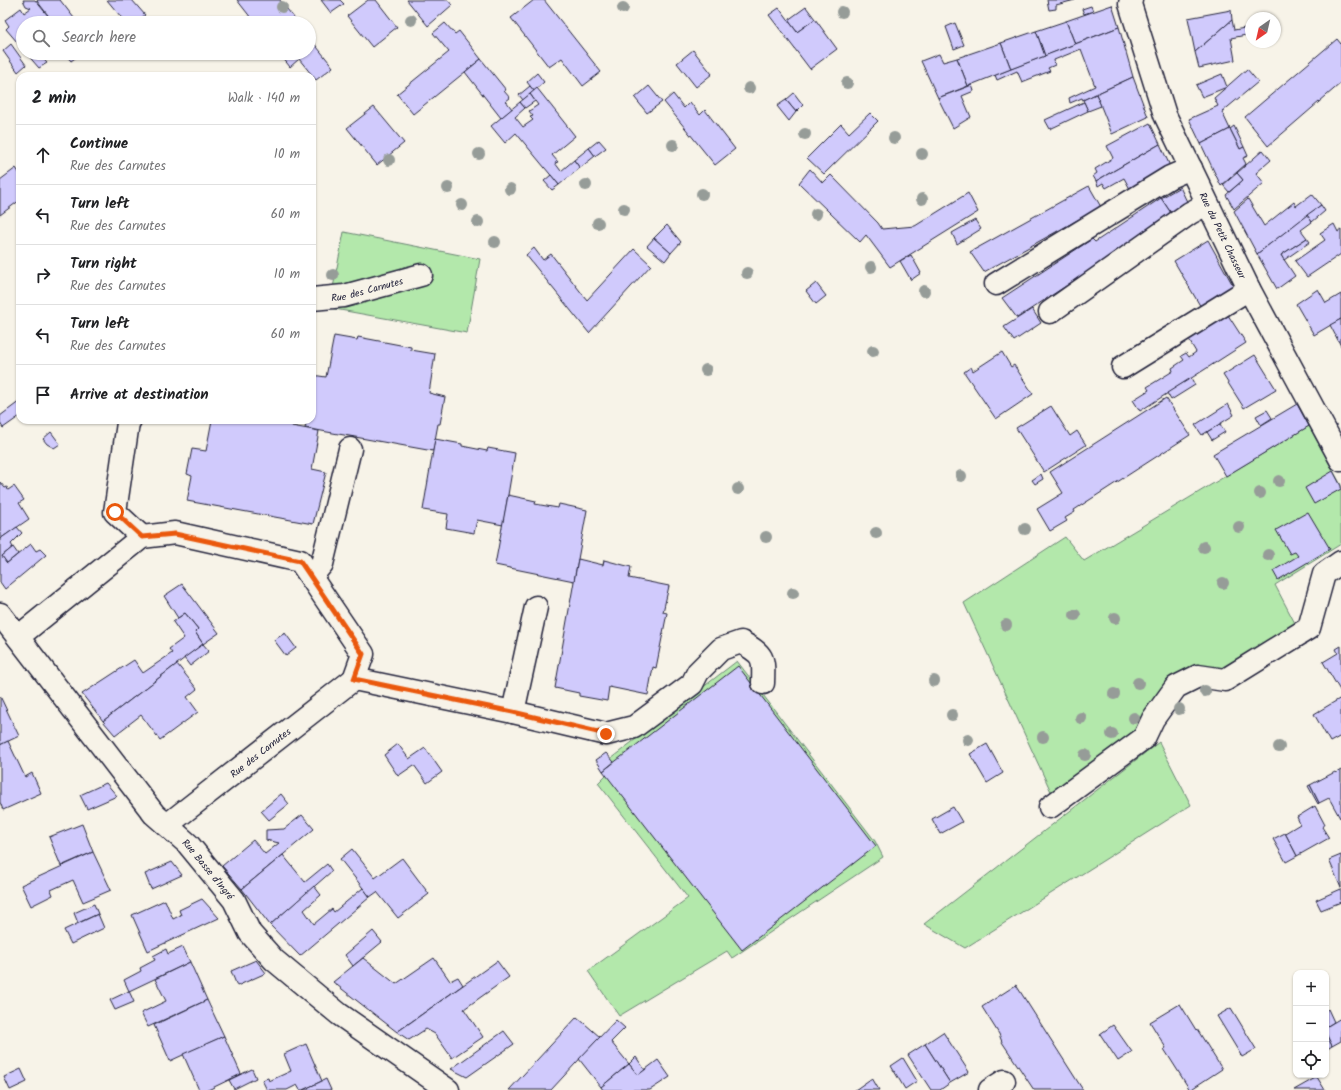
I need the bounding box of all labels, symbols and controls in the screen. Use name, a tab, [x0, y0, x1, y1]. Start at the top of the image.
north arrow	[1245, 12, 1281, 48]
search box	[16, 16, 316, 60]
text: Search here	[62, 26, 136, 50]
icon: search	[30, 27, 52, 49]
text: 2 min	[32, 85, 76, 112]
text: Walk · 140 m	[228, 88, 300, 109]
text: Continue	[70, 132, 128, 156]
icon: ahead	[32, 144, 54, 166]
text: 10 m	[274, 144, 300, 165]
text: Rue des Carnutes	[70, 156, 166, 177]
street label: Rue du Petit Chasseur	[1194, 190, 1250, 282]
text: Turn left	[70, 192, 130, 216]
icon: left	[32, 204, 54, 226]
text: 60 m	[271, 204, 300, 225]
text: Rue des Carnutes	[70, 216, 166, 237]
text: Turn right	[70, 252, 137, 276]
icon: right	[32, 264, 54, 286]
text: 10 m	[274, 264, 300, 285]
street label: Rue des Carnutes	[330, 273, 406, 306]
text: Rue des Carnutes	[70, 276, 166, 297]
text: Turn left	[70, 312, 130, 336]
icon: left	[32, 324, 54, 346]
text: 60 m	[271, 324, 300, 345]
text: Rue des Carnutes	[70, 336, 166, 357]
text: Arrive at destination	[70, 383, 209, 407]
icon: arrive	[32, 384, 54, 406]
route start	[106, 503, 124, 521]
street label: Rue des Carnutes	[227, 724, 295, 782]
route end	[597, 725, 615, 743]
street label: Rue Basse d'Ingré	[178, 835, 238, 904]
map controls	[1293, 970, 1329, 1078]
button: +	[1293, 970, 1329, 1006]
button: −	[1293, 1006, 1329, 1042]
button: locate	[1293, 1042, 1329, 1078]

